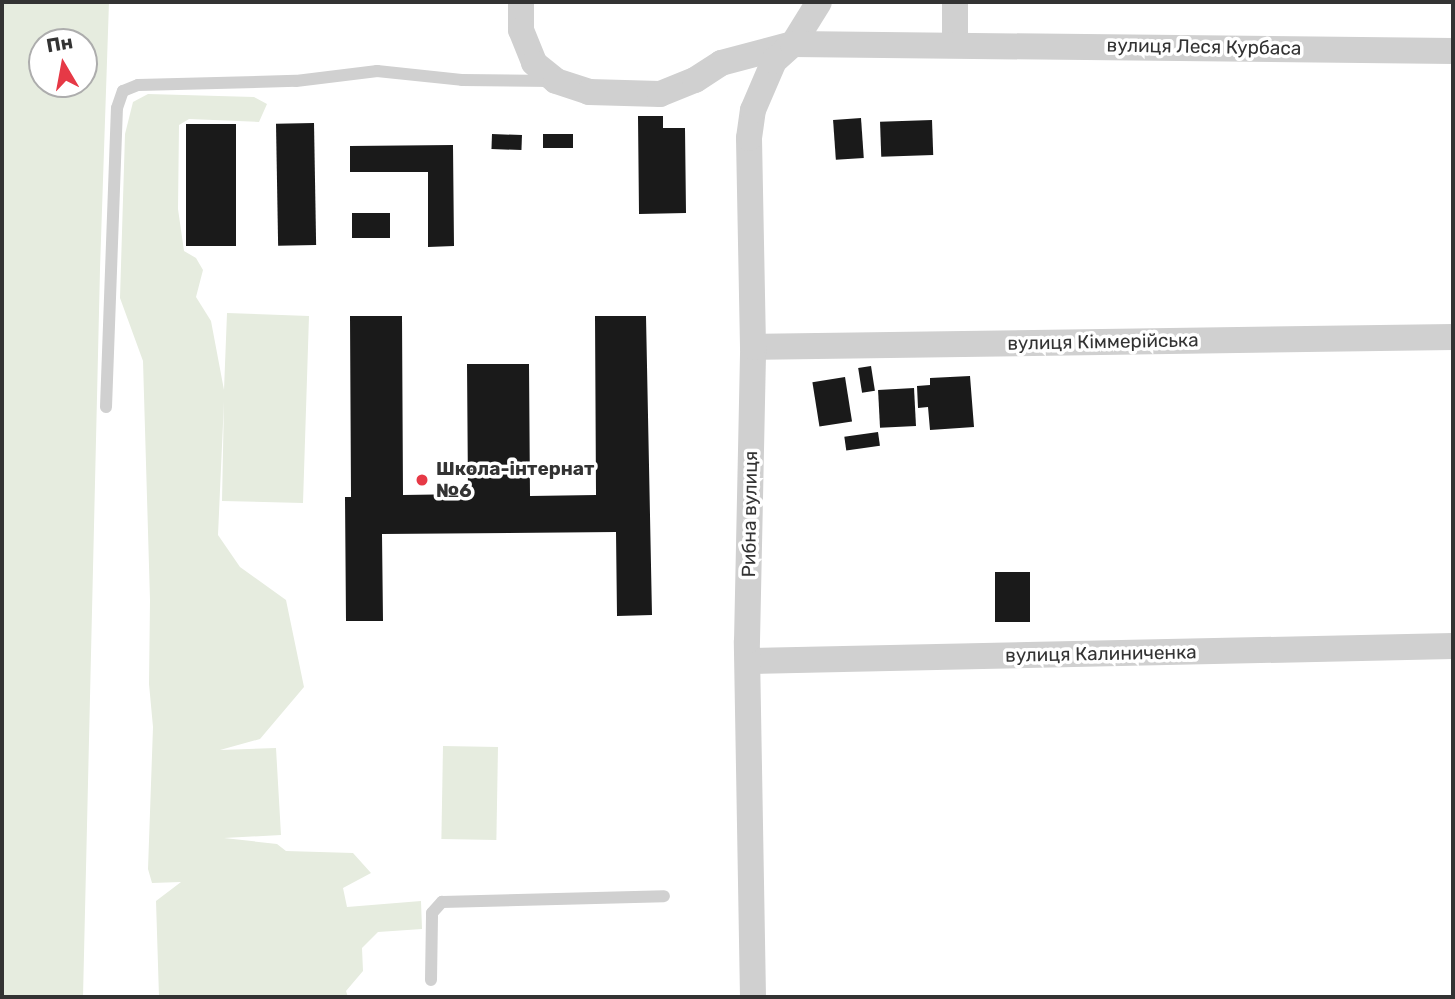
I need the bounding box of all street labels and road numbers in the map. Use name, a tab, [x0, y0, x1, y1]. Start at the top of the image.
street label: вулиця Леся Курбаса	[1106, 34, 1302, 60]
street label: вулиця Кіммерійська	[1007, 329, 1199, 355]
street label: Рибна вулиця	[737, 450, 763, 578]
street label: вулиця Калиниченка	[1005, 641, 1197, 667]

